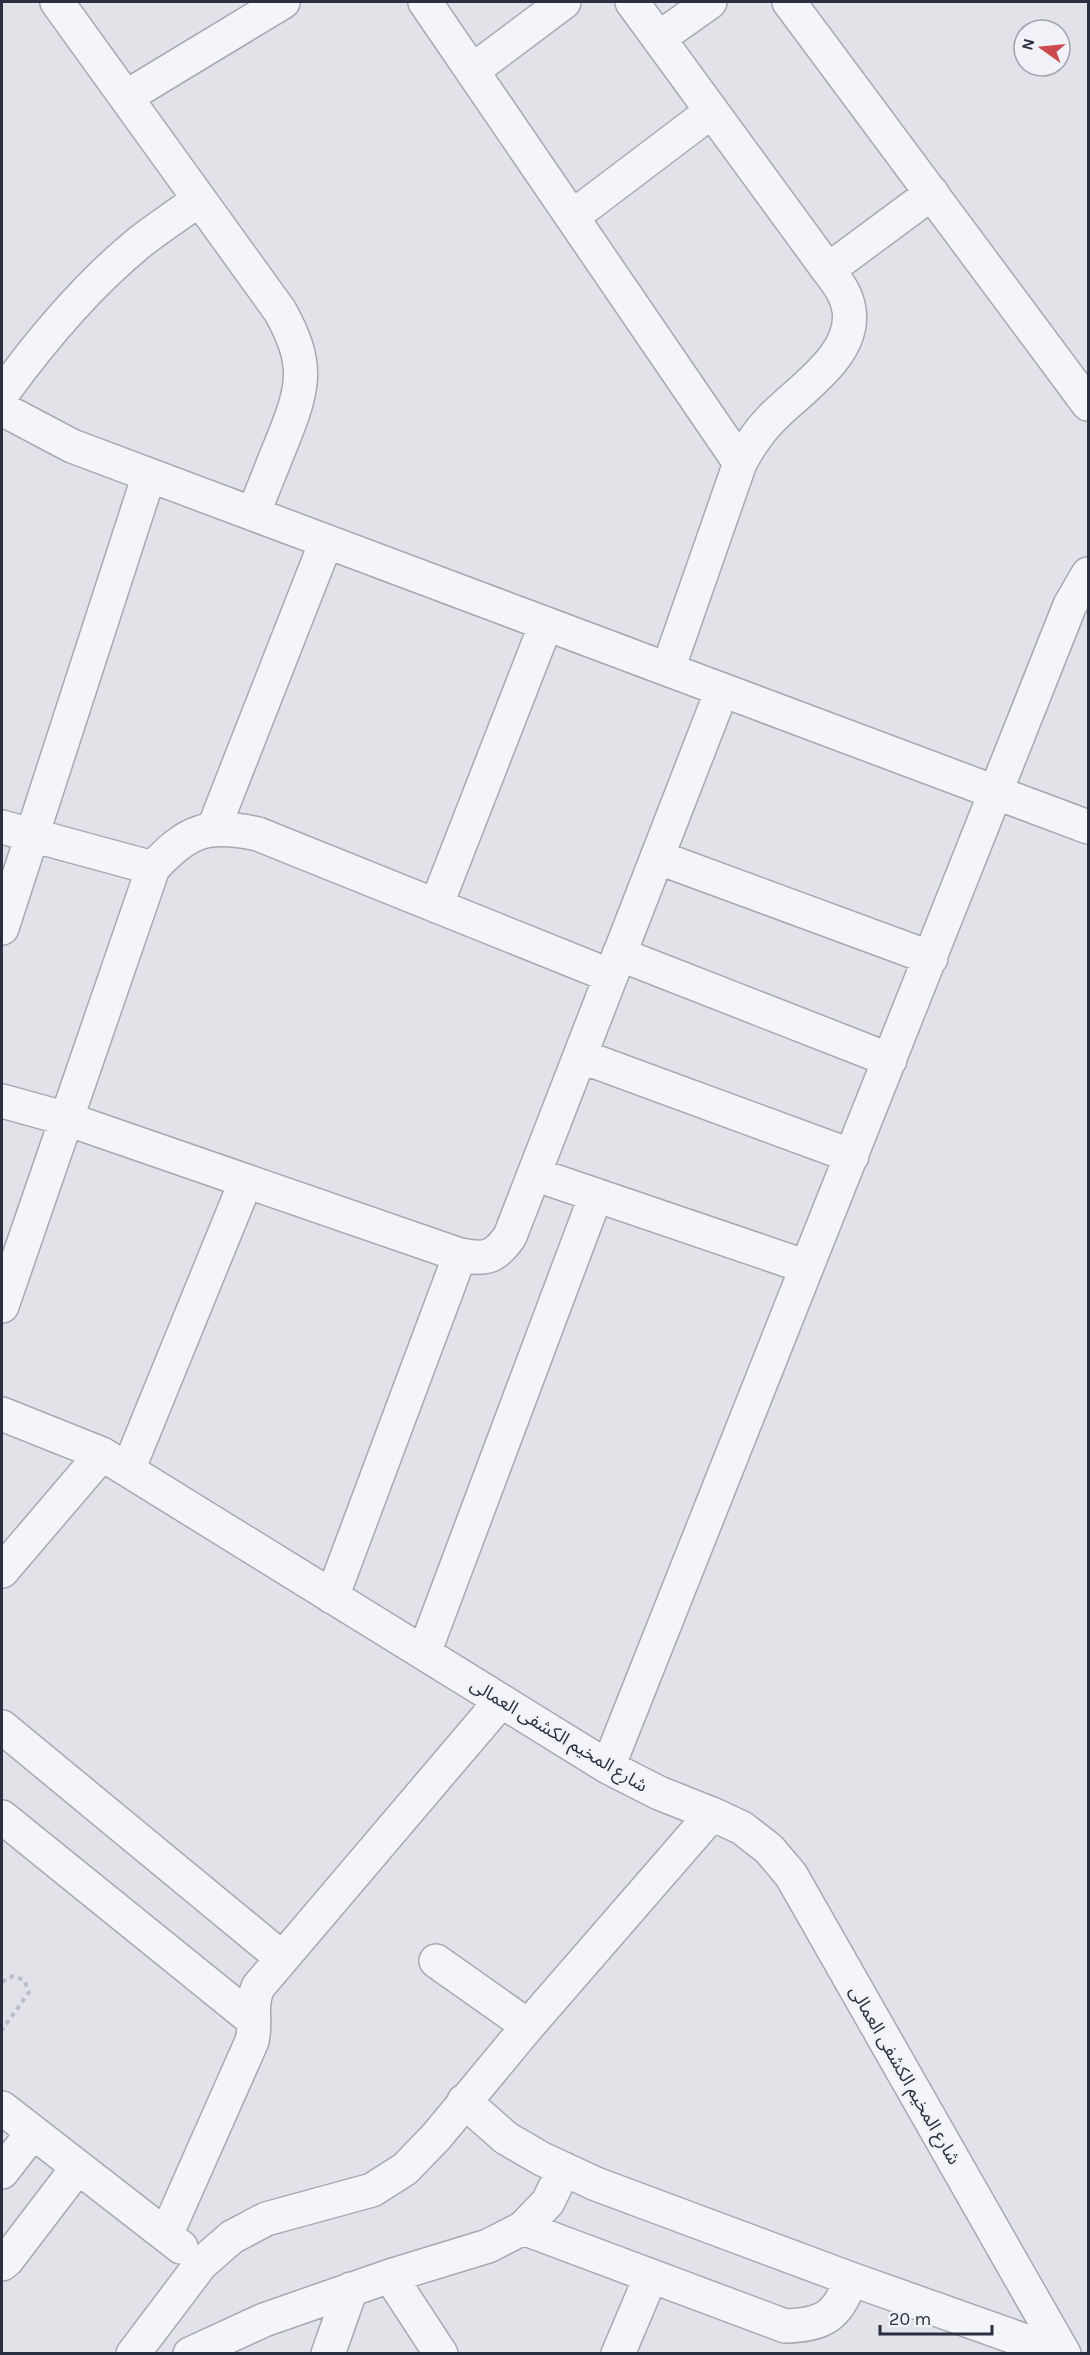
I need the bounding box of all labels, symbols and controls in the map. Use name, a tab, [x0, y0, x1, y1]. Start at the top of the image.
north arrow	[1012, 18, 1072, 78]
text: N	[1017, 36, 1039, 52]
street label: شارع المخيم الكشفى العمالى	[465, 1673, 652, 1799]
street label: شارع المخيم الكشفى العمالى	[842, 1982, 965, 2170]
scale bar	[880, 2298, 992, 2336]
text: 20 m	[889, 2308, 931, 2330]

